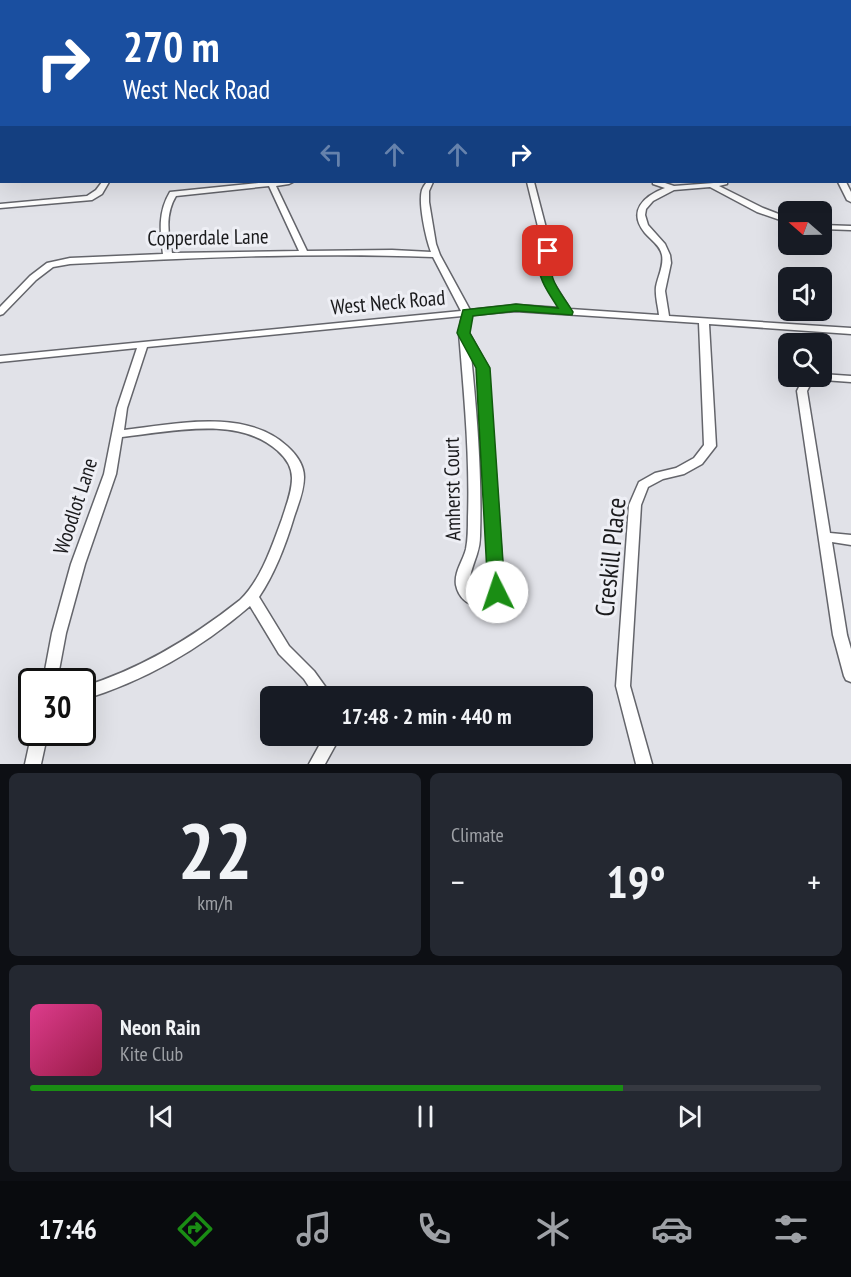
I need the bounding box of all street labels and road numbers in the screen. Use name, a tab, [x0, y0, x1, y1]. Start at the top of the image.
street label: Copperdale Lane	[147, 222, 269, 252]
street label: West Neck Road	[330, 284, 446, 320]
street label: Amherst Court	[438, 437, 466, 541]
street label: Woodlot Lane	[47, 455, 103, 557]
street label: Creskill Place	[587, 496, 633, 618]

